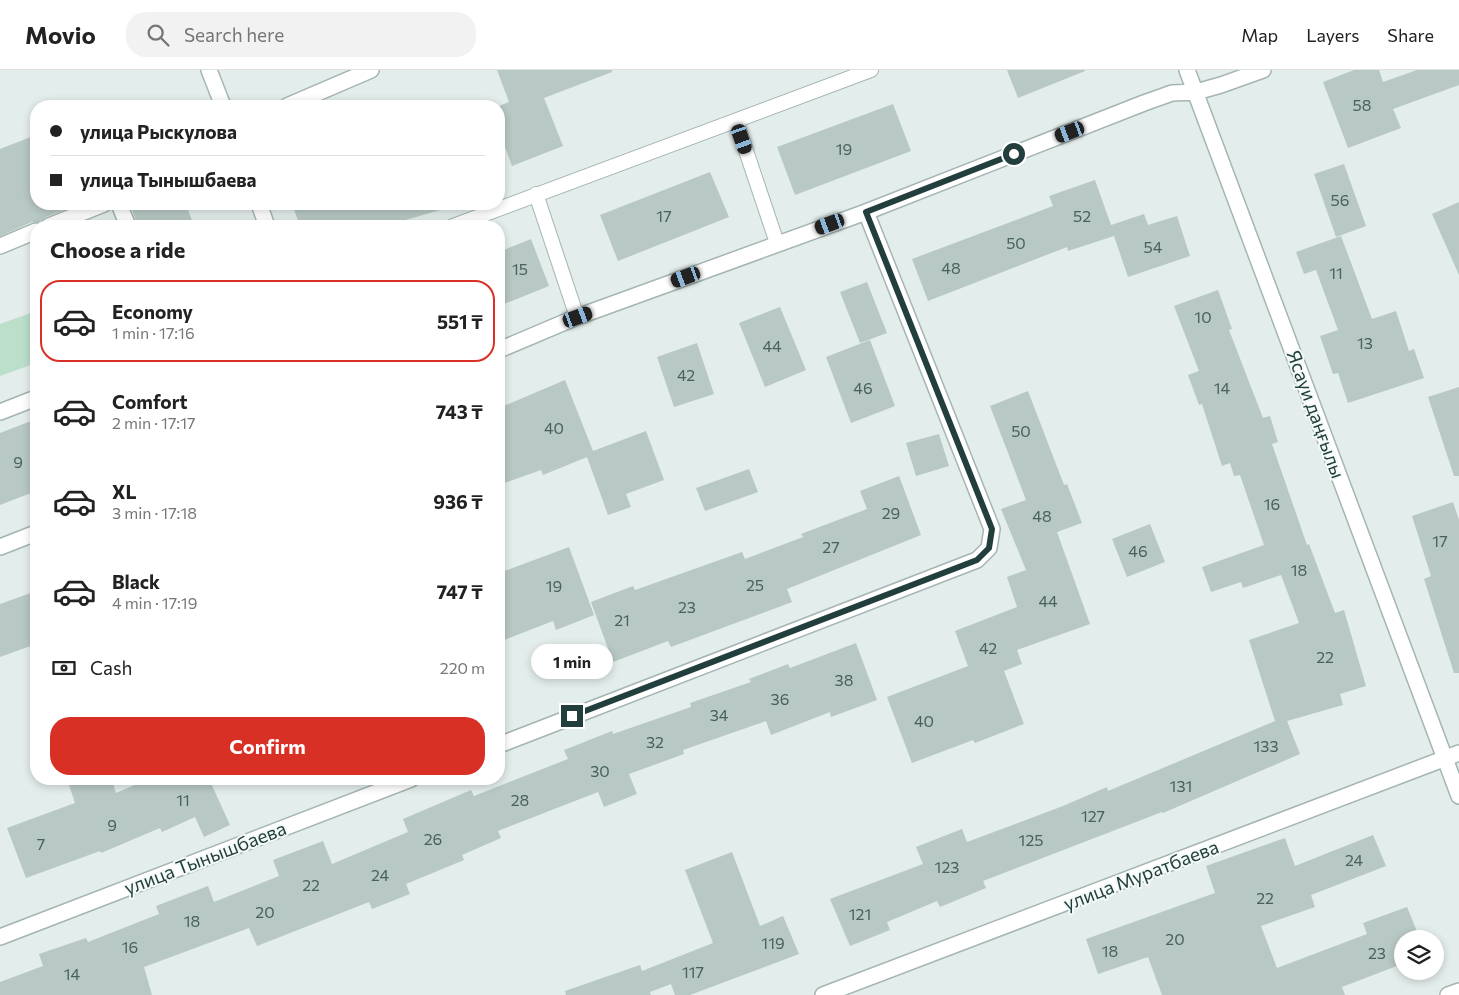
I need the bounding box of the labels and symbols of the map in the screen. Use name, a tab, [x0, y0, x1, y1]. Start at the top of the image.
house number: 58	[1353, 95, 1371, 114]
car	[1053, 120, 1086, 144]
car	[730, 122, 753, 156]
house number: 19	[836, 139, 852, 158]
route start	[1003, 143, 1025, 165]
house number: 56	[1331, 190, 1349, 209]
house number: 17	[656, 206, 672, 225]
house number: 52	[1073, 206, 1091, 225]
car	[813, 212, 846, 236]
house number: 50	[1006, 233, 1026, 252]
house number: 54	[1144, 237, 1163, 256]
house number: 48	[941, 258, 961, 277]
house number: 15	[512, 259, 528, 278]
house number: 11	[1329, 263, 1343, 282]
car	[669, 265, 702, 289]
car	[561, 305, 594, 329]
house number: 10	[1194, 307, 1212, 326]
house number: 13	[1357, 333, 1373, 352]
house number: 44	[762, 336, 782, 355]
street label: Ясауи даңғылы	[1283, 346, 1350, 481]
house number: 42	[677, 365, 695, 384]
house number: 46	[853, 378, 873, 397]
house number: 14	[1214, 378, 1231, 397]
house number: 40	[544, 418, 564, 437]
house number: 50	[1011, 421, 1031, 440]
house number: 9	[13, 452, 23, 471]
house number: 16	[1264, 494, 1280, 513]
house number: 29	[882, 503, 900, 522]
house number: 48	[1032, 506, 1052, 525]
house number: 17	[1432, 531, 1448, 550]
house number: 27	[822, 537, 840, 556]
house number: 46	[1128, 541, 1148, 560]
house number: 18	[1291, 560, 1307, 579]
house number: 25	[746, 575, 764, 594]
house number: 19	[546, 576, 562, 595]
house number: 44	[1038, 591, 1058, 610]
house number: 23	[678, 597, 696, 616]
house number: 21	[614, 610, 630, 629]
house number: 42	[979, 638, 997, 657]
callout: 1 min	[531, 644, 613, 678]
house number: 22	[1316, 647, 1334, 666]
house number: 38	[835, 670, 853, 689]
house number: 36	[771, 689, 789, 708]
route end	[561, 705, 583, 727]
house number: 34	[710, 705, 729, 724]
house number: 40	[914, 711, 934, 730]
house number: 32	[646, 732, 664, 751]
house number: 133	[1253, 736, 1279, 755]
house number: 30	[590, 761, 610, 780]
house number: 131	[1170, 776, 1192, 795]
house number: 11	[176, 790, 190, 809]
house number: 28	[511, 790, 529, 809]
house number: 127	[1081, 806, 1105, 825]
house number: 9	[107, 815, 117, 834]
street label: улица Тынышбаева	[121, 816, 289, 899]
house number: 26	[424, 829, 442, 848]
house number: 125	[1019, 830, 1043, 849]
house number: 7	[37, 834, 45, 853]
street label: улица Муратбаева	[1060, 834, 1222, 915]
house number: 24	[1345, 850, 1363, 869]
house number: 123	[935, 857, 959, 876]
house number: 24	[371, 865, 389, 884]
house number: 22	[302, 875, 320, 894]
house number: 22	[1256, 888, 1274, 907]
house number: 20	[255, 902, 275, 921]
house number: 121	[849, 904, 871, 923]
house number: 18	[184, 911, 200, 930]
house number: 20	[1165, 929, 1185, 948]
house number: 119	[761, 933, 785, 952]
house number: 16	[122, 937, 138, 956]
house number: 18	[1102, 941, 1118, 960]
house number: 23	[1368, 943, 1386, 962]
house number: 117	[682, 962, 704, 981]
house number: 14	[64, 964, 81, 983]

